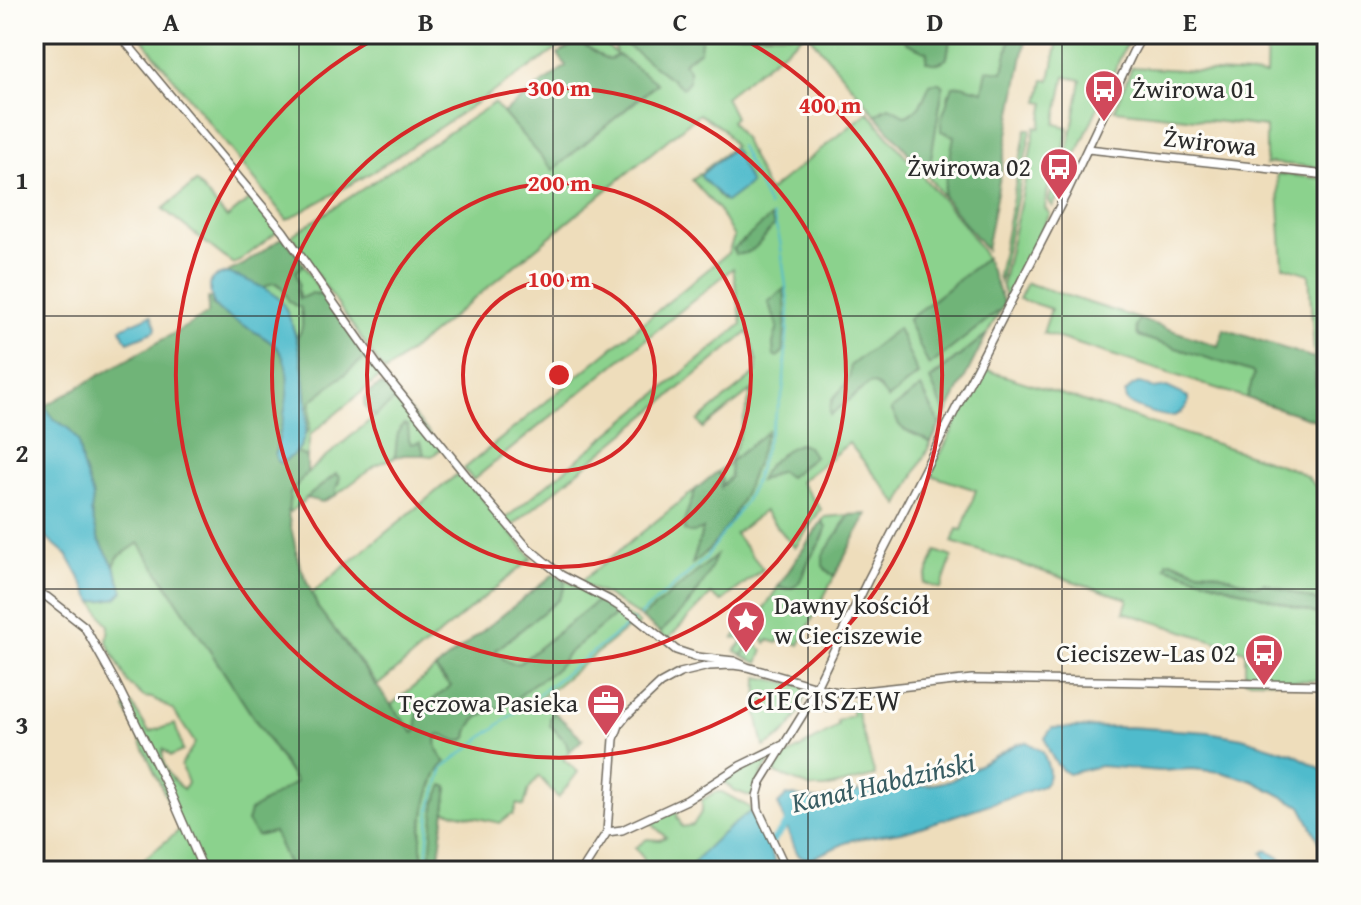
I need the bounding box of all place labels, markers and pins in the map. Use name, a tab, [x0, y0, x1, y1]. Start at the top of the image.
bus stop icon: Żwirowa 01	[1083, 68, 1125, 123]
place label: Żwirowa 01	[1132, 69, 1256, 108]
bus stop icon: Żwirowa 02	[1038, 146, 1080, 201]
place label: Żwirowa 02	[907, 147, 1031, 186]
centre of rings	[545, 361, 573, 389]
place label: Dawny kościół w Cieciszewie	[774, 585, 930, 654]
place icon: Dawny kościół w Cieciszewie	[725, 599, 767, 654]
bus stop icon: Cieciszew-Las 02	[1243, 632, 1285, 687]
place label: Cieciszew-Las 02	[1056, 633, 1236, 672]
office icon: Tęczowa Pasieka	[585, 682, 627, 737]
place label: Tęczowa Pasieka	[398, 683, 579, 722]

